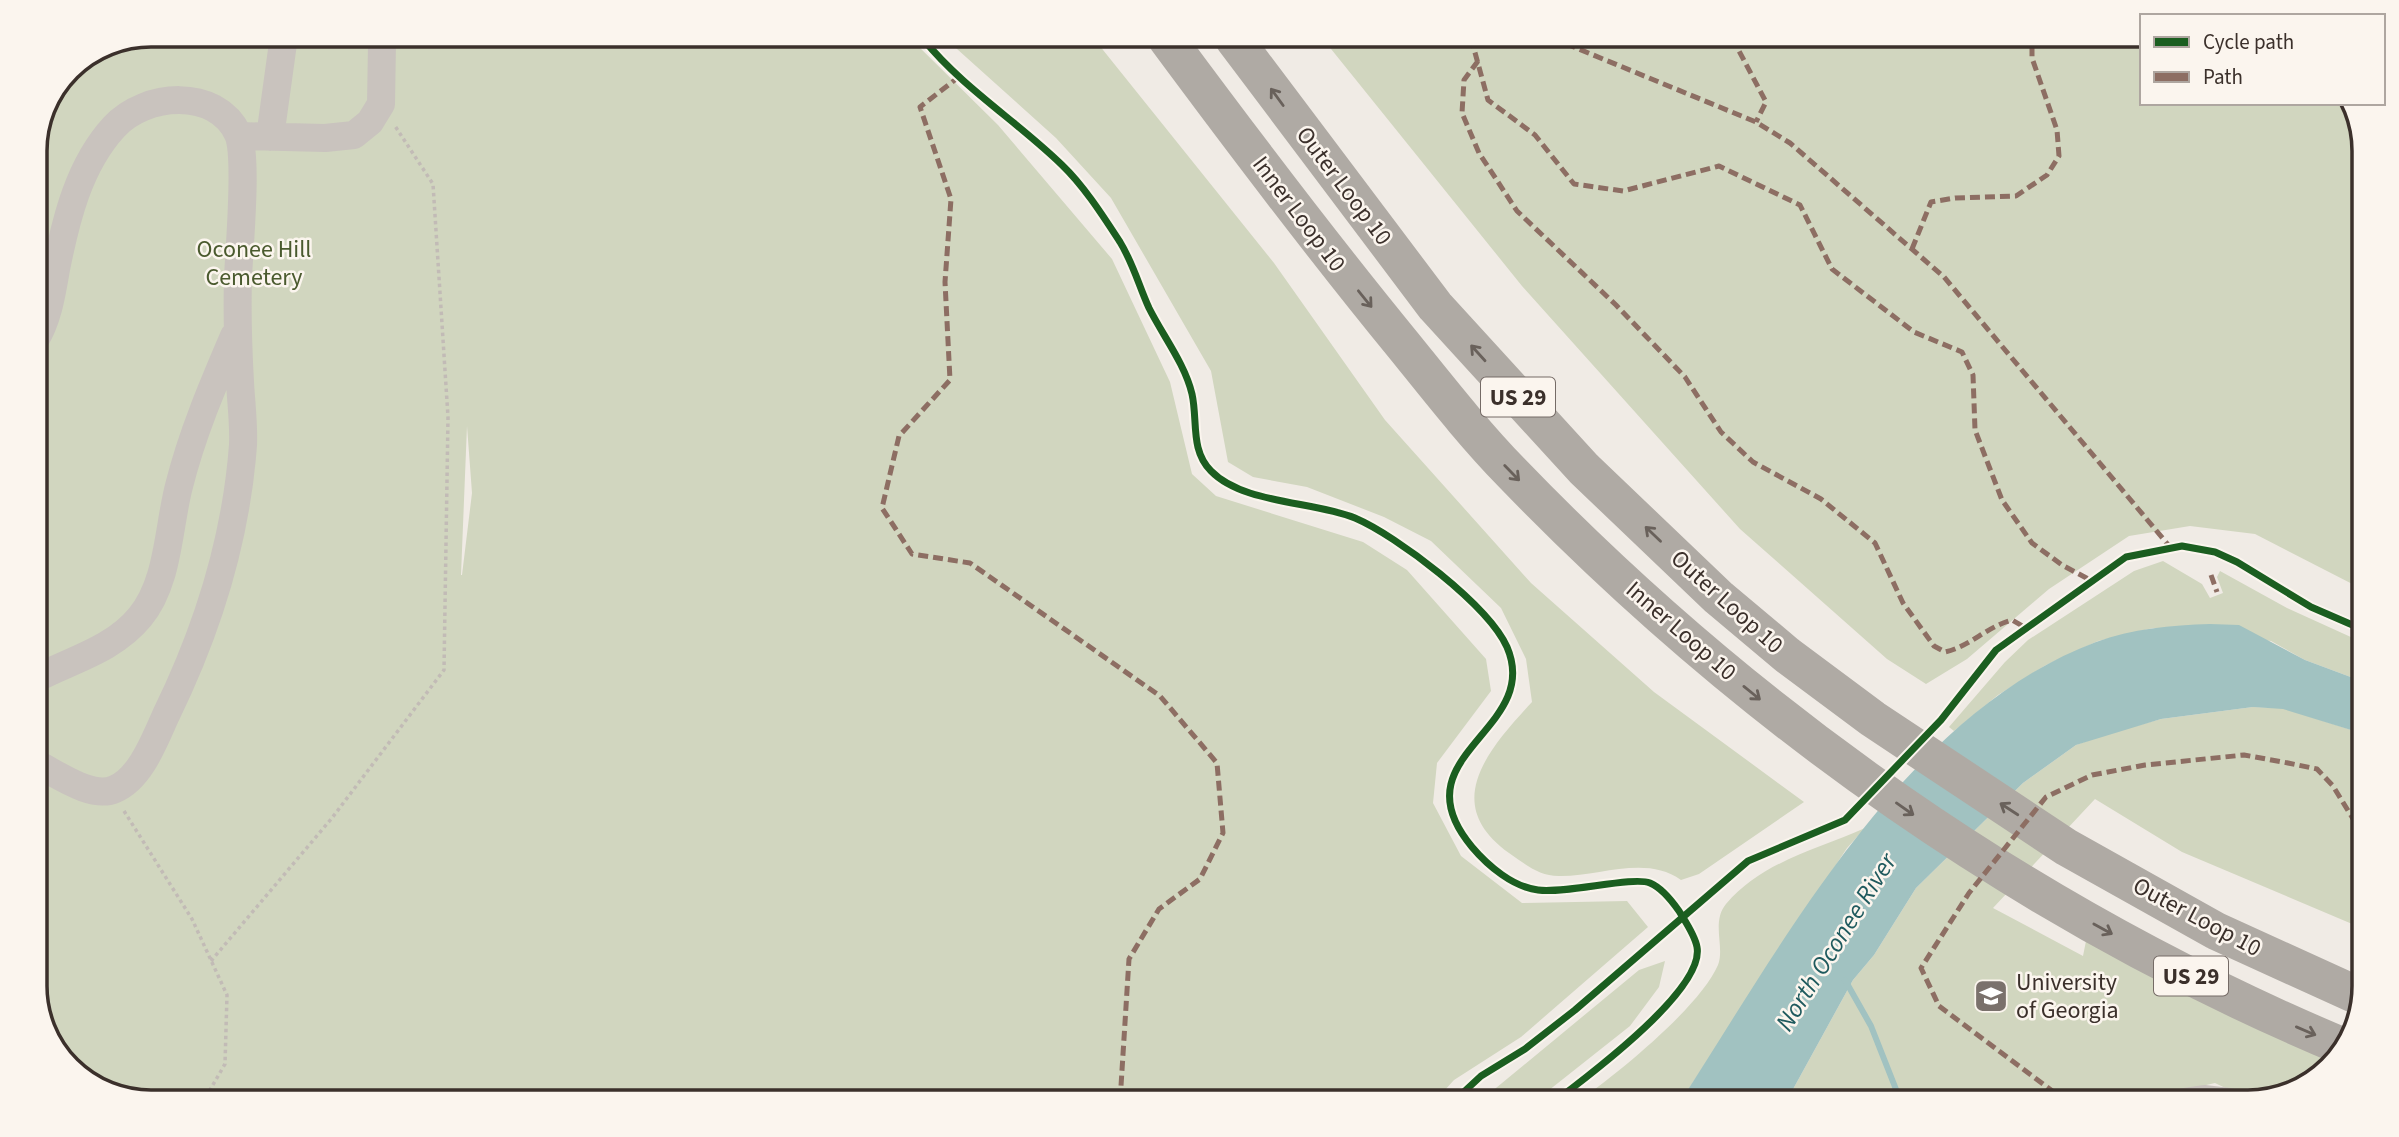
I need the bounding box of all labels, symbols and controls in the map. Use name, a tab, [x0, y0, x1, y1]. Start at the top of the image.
legend	[2140, 14, 2385, 105]
text: Cycle path	[2203, 27, 2294, 57]
text: Path	[2203, 62, 2243, 92]
one-way arrow	[1270, 88, 1284, 107]
street label: Outer Loop 10	[1288, 119, 1400, 253]
street label: Inner Loop 10	[1244, 149, 1354, 279]
park label: Oconee Hill Cemetery	[197, 232, 311, 295]
one-way arrow	[1358, 290, 1373, 308]
one-way arrow	[1470, 344, 1486, 362]
road number: US 29	[1481, 378, 1555, 416]
one-way arrow	[1504, 464, 1521, 481]
one-way arrow	[1645, 526, 1662, 543]
street label: Outer Loop 10	[1663, 542, 1791, 662]
street label: Inner Loop 10	[1618, 573, 1744, 689]
one-way arrow	[1743, 685, 1761, 700]
one-way arrow	[1895, 802, 1914, 816]
one-way arrow	[2000, 802, 2019, 816]
water label: North Oconee River	[1766, 845, 1906, 1038]
street label: Outer Loop 10	[2126, 868, 2268, 966]
one-way arrow	[2092, 923, 2113, 936]
road number: US 29	[2154, 956, 2228, 995]
place label: University of Georgia	[2016, 965, 2119, 1028]
school or university icon: University of Georgia	[1972, 977, 2010, 1015]
one-way arrow	[2295, 1025, 2316, 1038]

